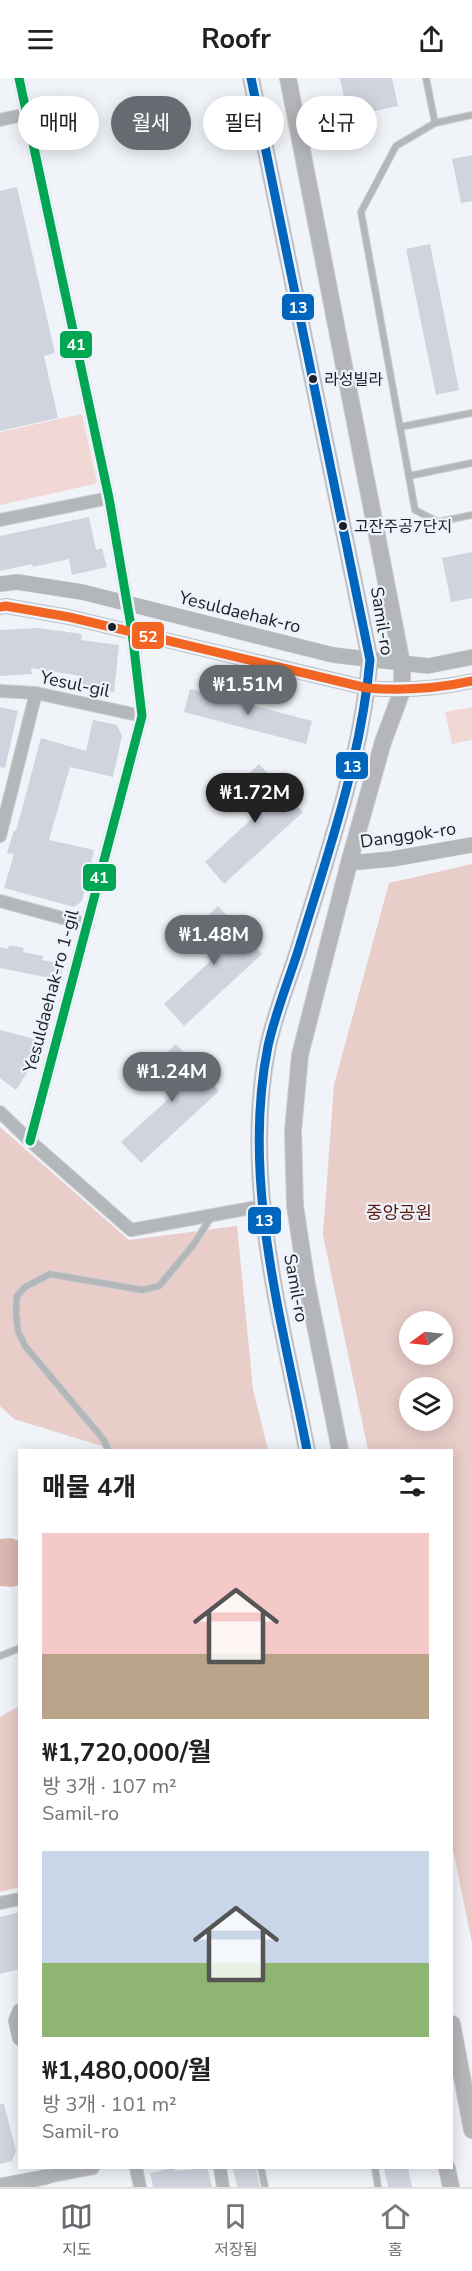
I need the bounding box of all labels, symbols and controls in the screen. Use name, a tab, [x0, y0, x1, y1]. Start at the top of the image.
text: Roofr	[201, 21, 271, 58]
icon: menu	[24, 23, 57, 56]
icon: share	[415, 23, 448, 56]
chip: 매매	[18, 96, 99, 150]
chip: 월세	[111, 96, 191, 150]
chip: 필터	[203, 96, 284, 150]
chip: 신규	[296, 96, 377, 150]
line badge: 13	[281, 293, 315, 321]
text: 13	[288, 297, 308, 319]
line badge: 41	[59, 330, 93, 359]
text: 41	[66, 334, 86, 356]
place label: 라성빌라	[324, 369, 383, 391]
marker: 라성빌라	[307, 373, 319, 385]
place label: 고잔주공7단지	[354, 516, 452, 538]
marker: 고잔주공7단지	[337, 520, 349, 532]
street label: Yesuldaehak-ro	[176, 585, 303, 639]
street label: Samil-ro	[365, 585, 399, 657]
unlabelled marker	[106, 621, 118, 633]
line badge: 52	[131, 621, 165, 650]
text: 52	[138, 626, 158, 648]
street label: Yesul-gil	[37, 665, 113, 703]
pin: ₩1.51M	[199, 665, 297, 716]
text: ₩1.51M	[213, 671, 283, 698]
line badge: 13	[335, 751, 369, 780]
text: 13	[342, 756, 362, 778]
pin: ₩1.72M	[206, 773, 304, 824]
text: ₩1.72M	[220, 779, 290, 806]
street label: Danggok-ro	[358, 816, 458, 854]
line badge: 41	[82, 863, 117, 892]
text: 41	[89, 867, 109, 889]
street label: Yesuldaehak-ro 1-gil	[17, 906, 85, 1076]
pin: ₩1.48M	[165, 915, 263, 966]
text: ₩1.48M	[179, 921, 249, 948]
pin: ₩1.24M	[123, 1052, 221, 1103]
text: ₩1.24M	[137, 1058, 207, 1085]
park label: 중앙공원	[366, 1201, 432, 1225]
line badge: 13	[247, 1206, 282, 1235]
text: 13	[254, 1210, 274, 1232]
street label: Samil-ro	[278, 1252, 314, 1324]
north arrow	[399, 1311, 453, 1365]
map controls	[399, 1311, 453, 1431]
button: layers	[399, 1377, 453, 1431]
icon: filters	[396, 1469, 429, 1502]
text: 매물 4개	[42, 1470, 136, 1505]
icon: home	[182, 1572, 290, 1680]
text: ₩1,720,000/월	[42, 1735, 212, 1770]
text: 방 3개 · 107 m²	[42, 1773, 177, 1800]
text: Samil-ro	[42, 1800, 119, 1827]
icon: home	[182, 1890, 290, 1998]
text: ₩1,480,000/월	[42, 2053, 212, 2088]
text: 방 3개 · 101 m²	[42, 2091, 177, 2118]
text: Samil-ro	[42, 2118, 119, 2145]
tab: 지도	[60, 2200, 93, 2261]
tab: 저장됨	[214, 2200, 258, 2261]
tab: 홈	[379, 2200, 412, 2261]

